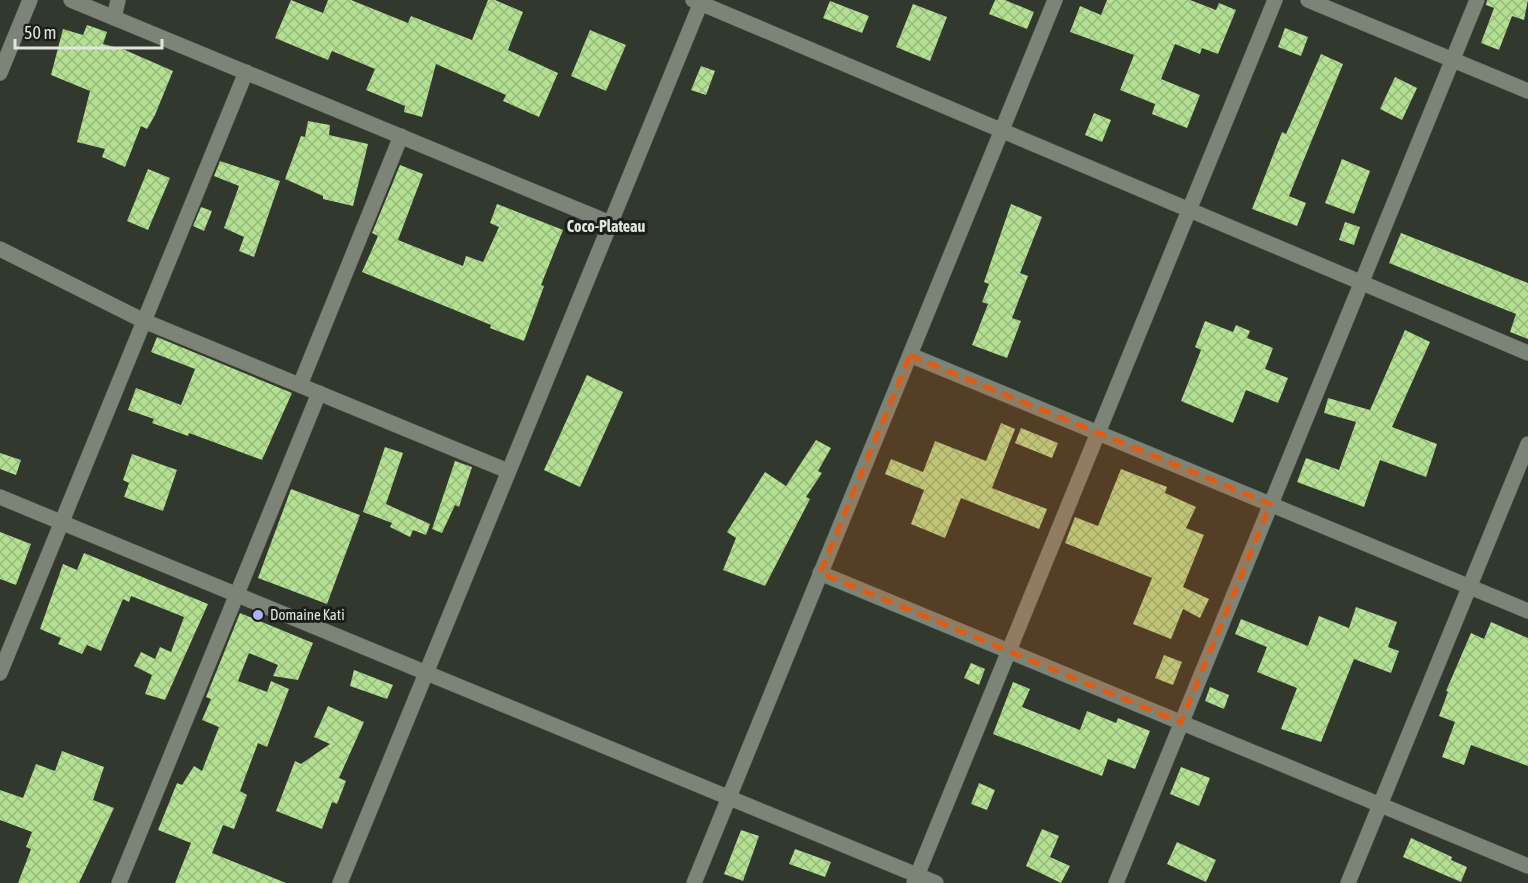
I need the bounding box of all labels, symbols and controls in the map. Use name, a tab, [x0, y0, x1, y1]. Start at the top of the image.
scale bar	[15, 12, 162, 50]
text: 50 m	[24, 22, 56, 43]
district label: Coco-Plateau	[567, 217, 646, 235]
place label: Domaine Kati	[270, 606, 345, 623]
marker: Domaine Kati	[251, 608, 265, 622]

